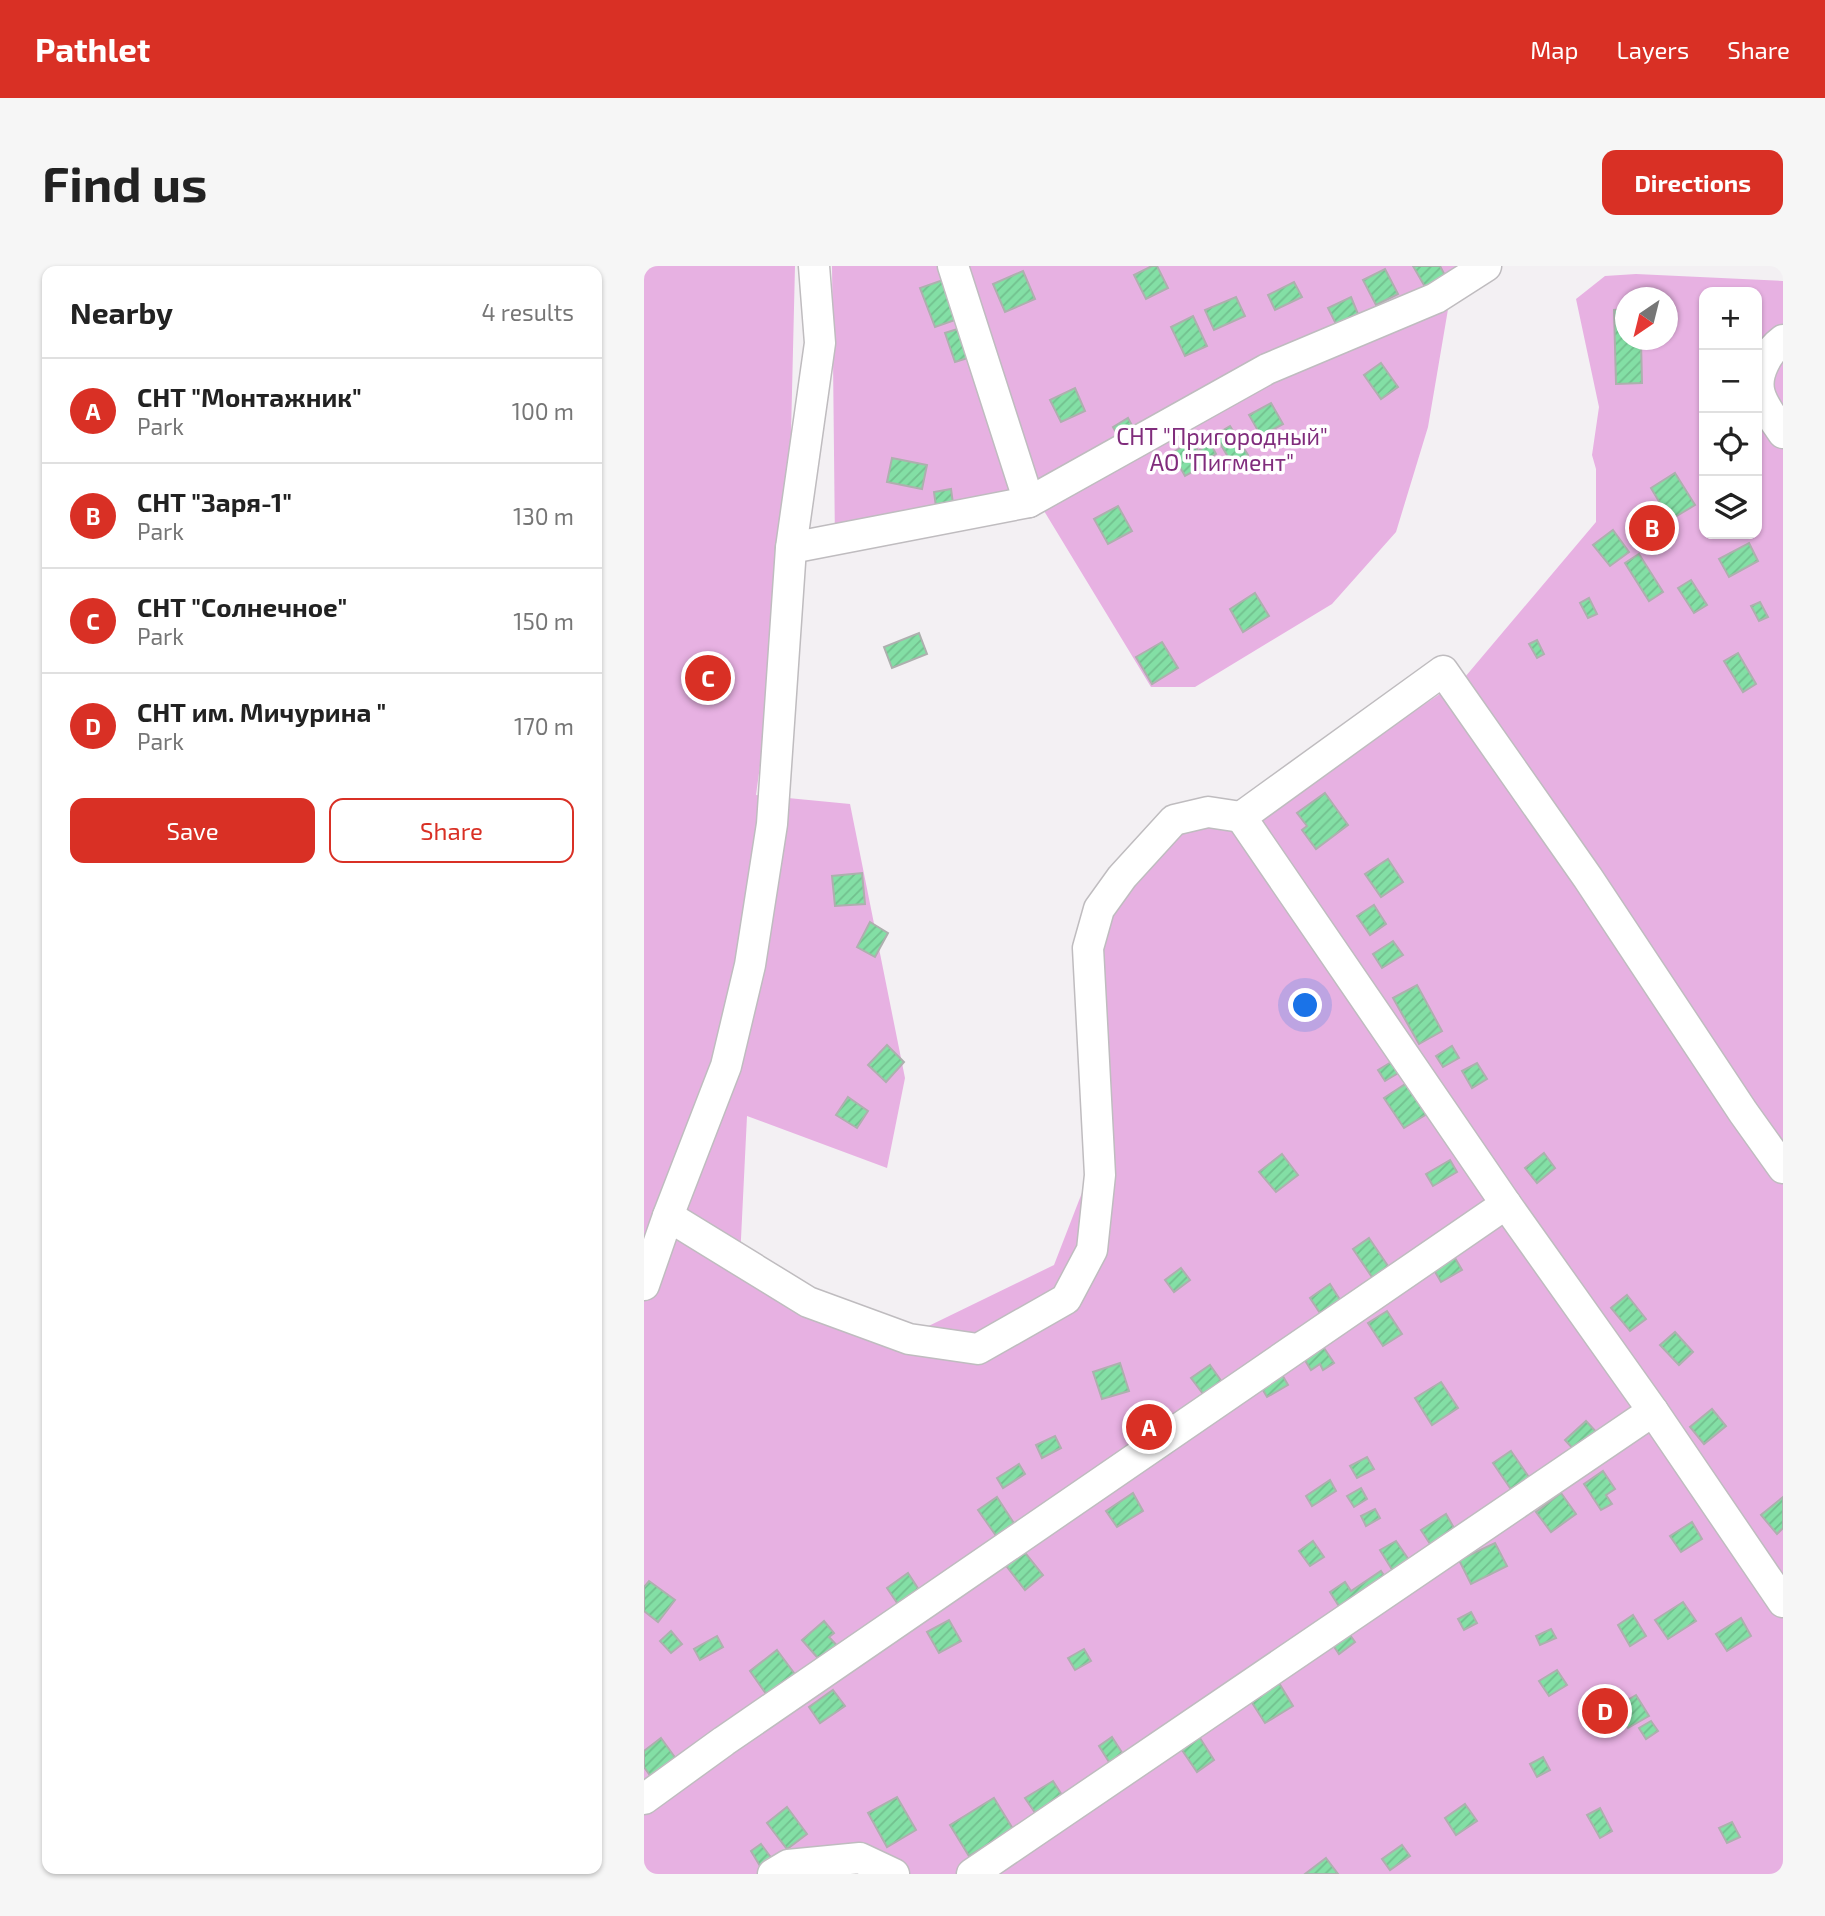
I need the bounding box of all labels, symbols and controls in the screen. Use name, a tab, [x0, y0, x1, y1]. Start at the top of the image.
text: Pathlet	[35, 29, 150, 69]
text: Map	[1530, 35, 1578, 64]
text: Layers	[1616, 35, 1689, 64]
text: Share	[1727, 35, 1790, 64]
button: Directions	[1602, 150, 1783, 215]
text: Find us	[42, 153, 207, 212]
north arrow	[1615, 287, 1678, 350]
map controls	[1699, 287, 1762, 539]
button: +	[1699, 287, 1762, 350]
text: Nearby	[70, 294, 173, 330]
text: 4 results	[482, 298, 574, 326]
button: −	[1699, 350, 1762, 413]
text: СНТ "Монтажник"	[137, 381, 362, 412]
text: A	[85, 397, 101, 425]
text: 100 m	[512, 397, 574, 425]
text: Park	[137, 412, 184, 440]
button: locate	[1699, 413, 1762, 476]
park label: СНТ "Пригородный" АО "Пигмент"	[1116, 422, 1328, 476]
button: layers	[1699, 476, 1762, 539]
text: СНТ "Заря-1"	[137, 486, 292, 517]
text: B	[86, 502, 100, 530]
text: 130 m	[513, 502, 574, 530]
pin: B	[1629, 502, 1675, 554]
text: Park	[137, 517, 184, 545]
text: СНТ "Солнечное"	[137, 591, 347, 622]
text: C	[86, 607, 100, 635]
text: 150 m	[513, 607, 574, 635]
text: Park	[137, 622, 184, 650]
pin: C	[685, 652, 731, 704]
text: СНТ им. Мичурина "	[137, 696, 386, 727]
text: D	[85, 712, 101, 740]
text: 170 m	[514, 712, 574, 740]
text: Park	[137, 727, 184, 755]
button: Save	[70, 798, 315, 863]
button: Share	[329, 798, 574, 863]
your location	[1288, 988, 1322, 1022]
pin: A	[1126, 1401, 1172, 1453]
pin: D	[1582, 1685, 1628, 1737]

